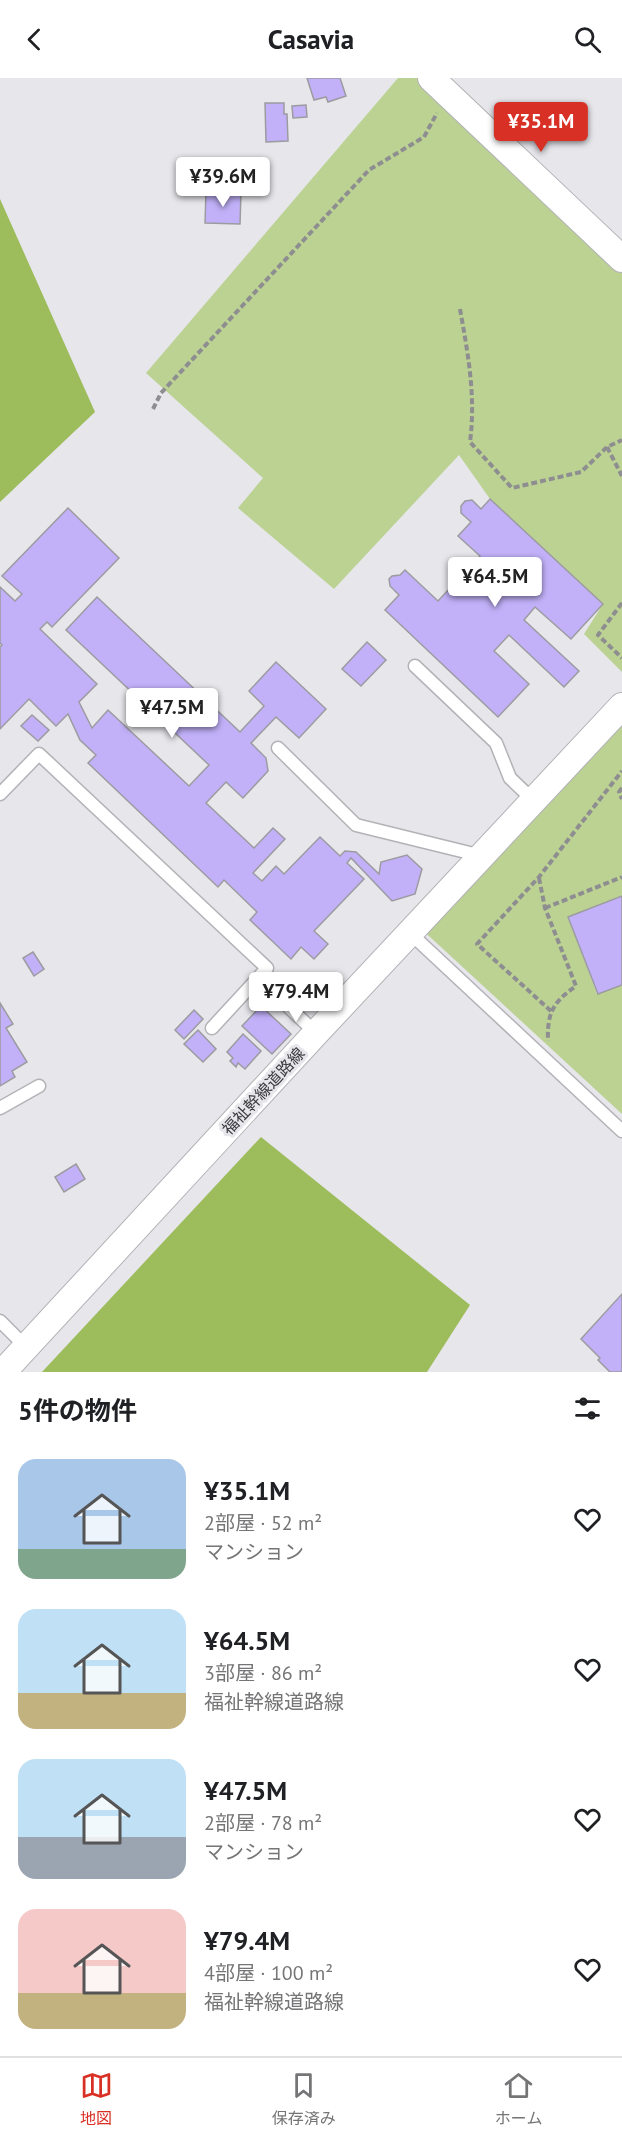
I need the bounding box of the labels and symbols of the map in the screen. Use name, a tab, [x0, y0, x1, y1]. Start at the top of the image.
pin: ¥35.1M	[492, 102, 590, 153]
pin: ¥39.6M	[174, 157, 272, 208]
pin: ¥64.5M	[446, 557, 544, 608]
pin: ¥47.5M	[123, 688, 221, 739]
pin: ¥79.4M	[247, 972, 345, 1023]
street label: 福祉幹線道路線	[217, 1043, 309, 1139]

